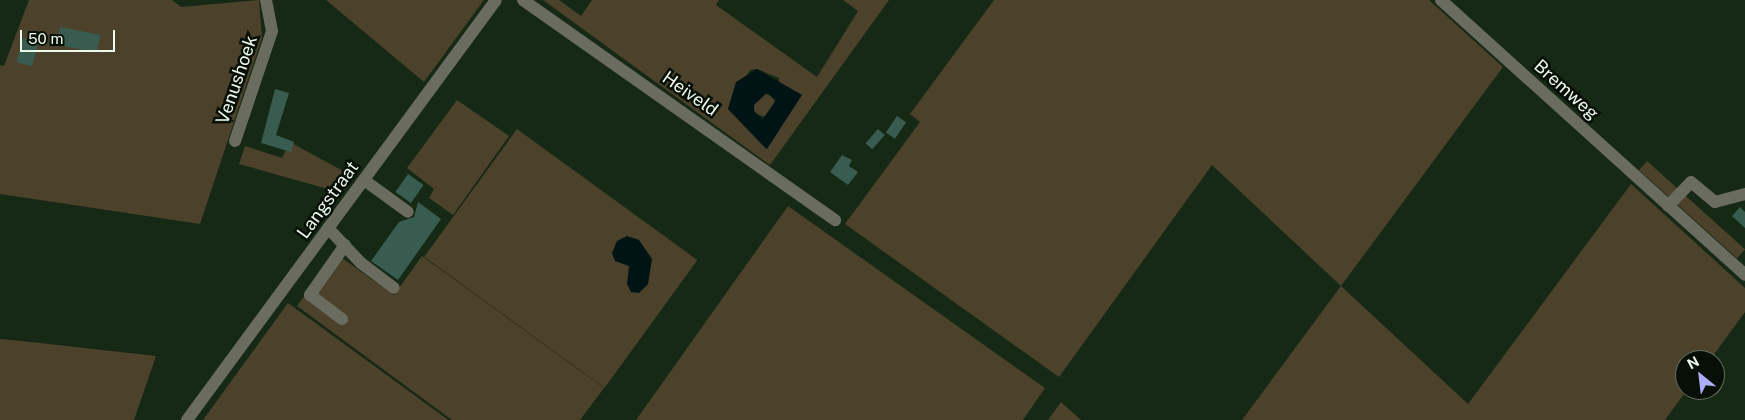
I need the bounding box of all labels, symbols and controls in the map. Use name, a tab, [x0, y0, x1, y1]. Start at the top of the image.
scale bar	[22, 20, 118, 52]
text: 50 m	[28, 30, 63, 47]
street label: Venushoek	[212, 33, 262, 127]
street label: Bremweg	[1529, 55, 1603, 125]
street label: Heiveld	[658, 67, 722, 121]
street label: Langstraat	[293, 157, 363, 243]
north arrow	[1675, 350, 1725, 400]
text: N	[1685, 353, 1702, 372]

